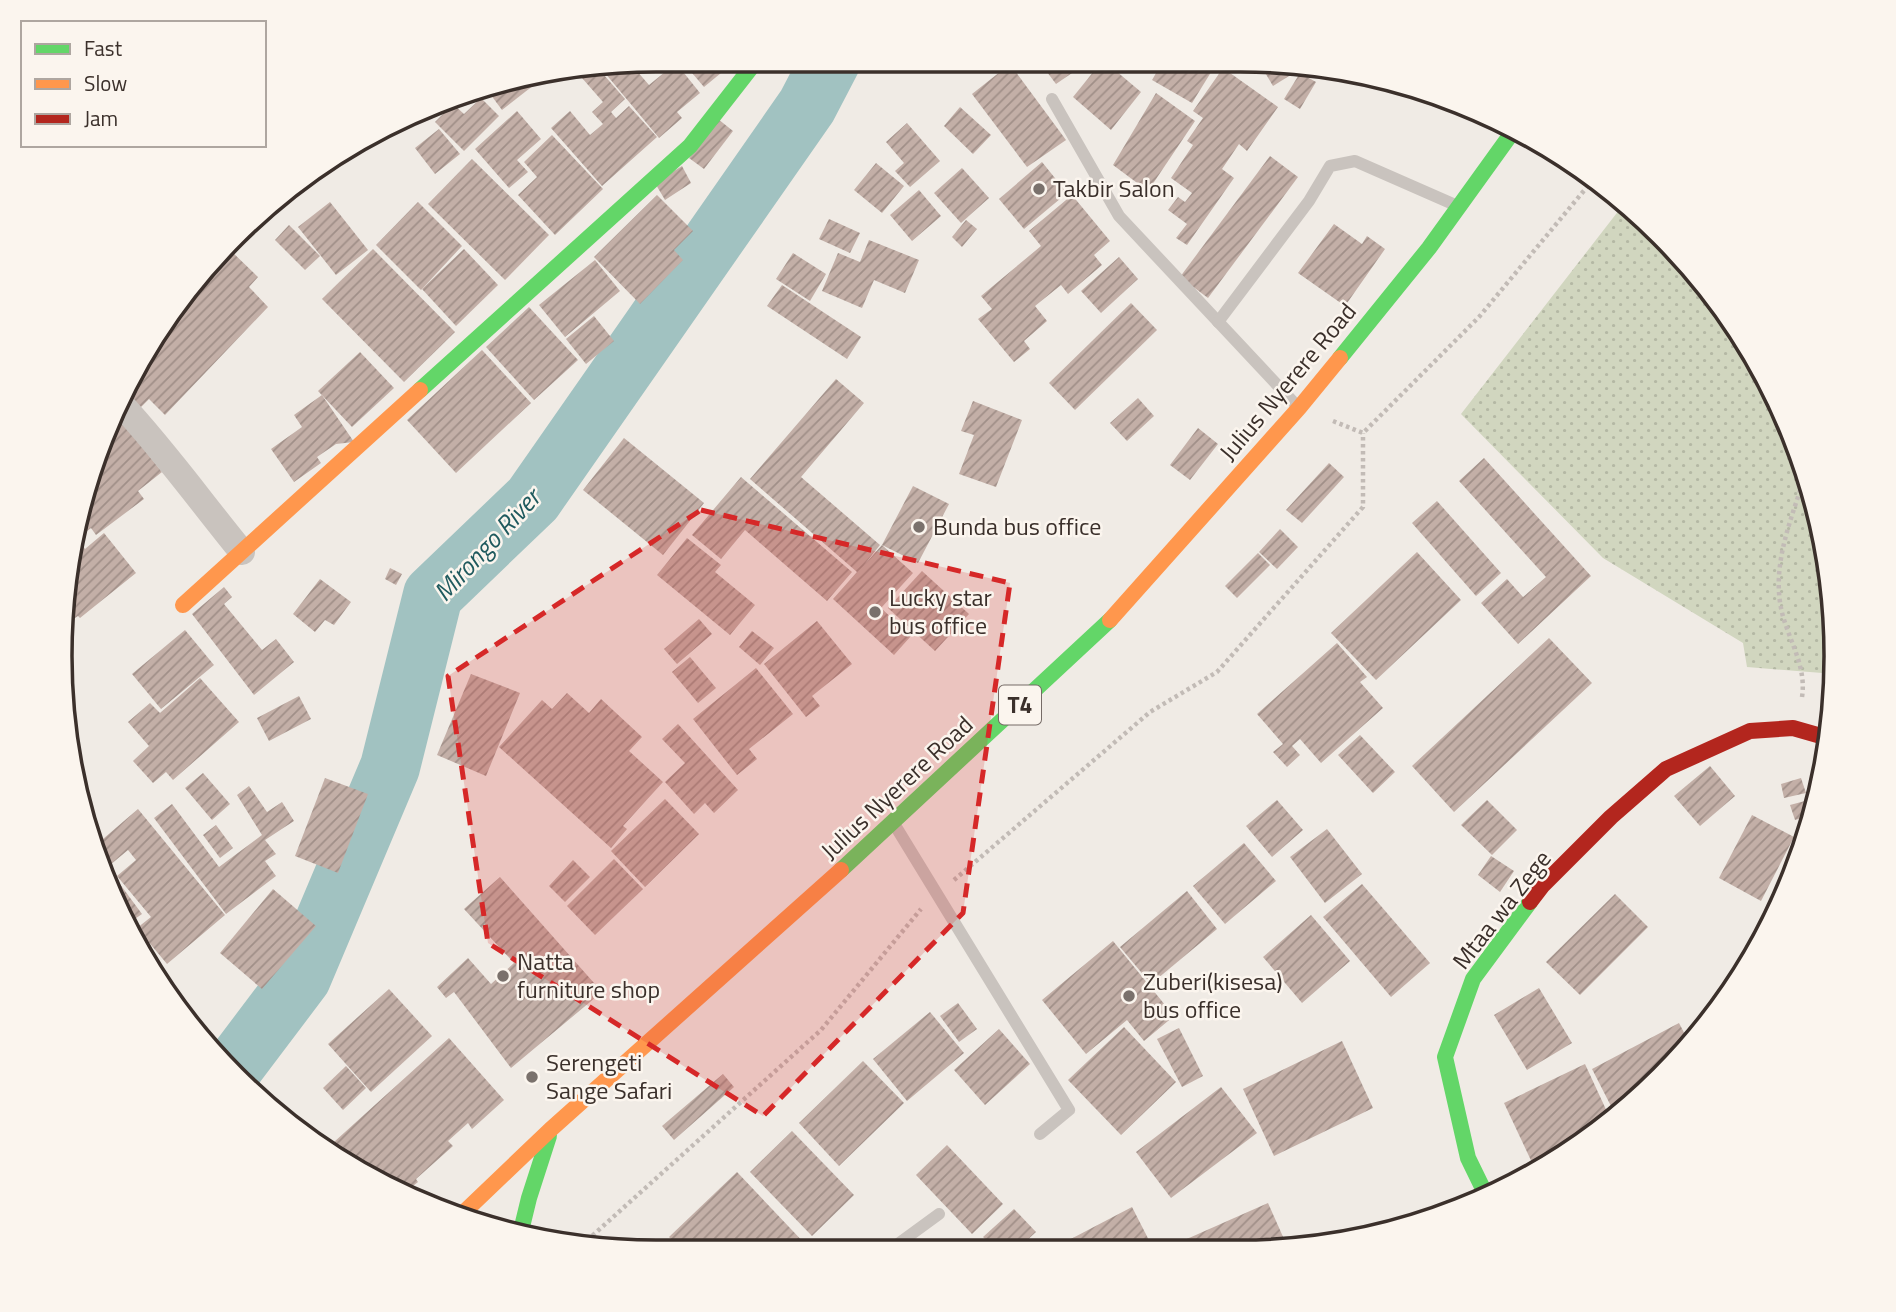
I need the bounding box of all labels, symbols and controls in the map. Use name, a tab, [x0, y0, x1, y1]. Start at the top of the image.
legend	[21, 21, 266, 147]
text: Fast	[84, 32, 123, 64]
text: Slow	[84, 67, 127, 99]
text: Jam	[84, 102, 118, 134]
place label: Takbir Salon	[1053, 170, 1175, 206]
marker: Takbir Salon	[1031, 181, 1047, 197]
street label: Julius Nyerere Road	[1210, 294, 1364, 468]
water label: Mirongo River	[424, 477, 551, 610]
place label: Bunda bus office	[933, 508, 1101, 544]
marker: Bunda bus office	[911, 519, 927, 535]
place label: Lucky star bus office	[889, 579, 992, 643]
marker: Lucky star bus office	[867, 604, 883, 620]
road number: T4	[999, 685, 1041, 724]
street label: Julius Nyerere Road	[812, 707, 981, 868]
street label: Mtaa wa Zege	[1443, 842, 1559, 977]
place label: Natta furniture shop	[517, 943, 660, 1007]
place label: Zuberi(kisesa) bus office	[1143, 963, 1283, 1027]
marker: Natta furniture shop	[495, 968, 511, 984]
marker: Zuberi(kisesa) bus office	[1121, 988, 1137, 1004]
place label: Serengeti Sange Safari	[546, 1044, 672, 1108]
marker: Serengeti Sange Safari	[524, 1069, 540, 1085]

